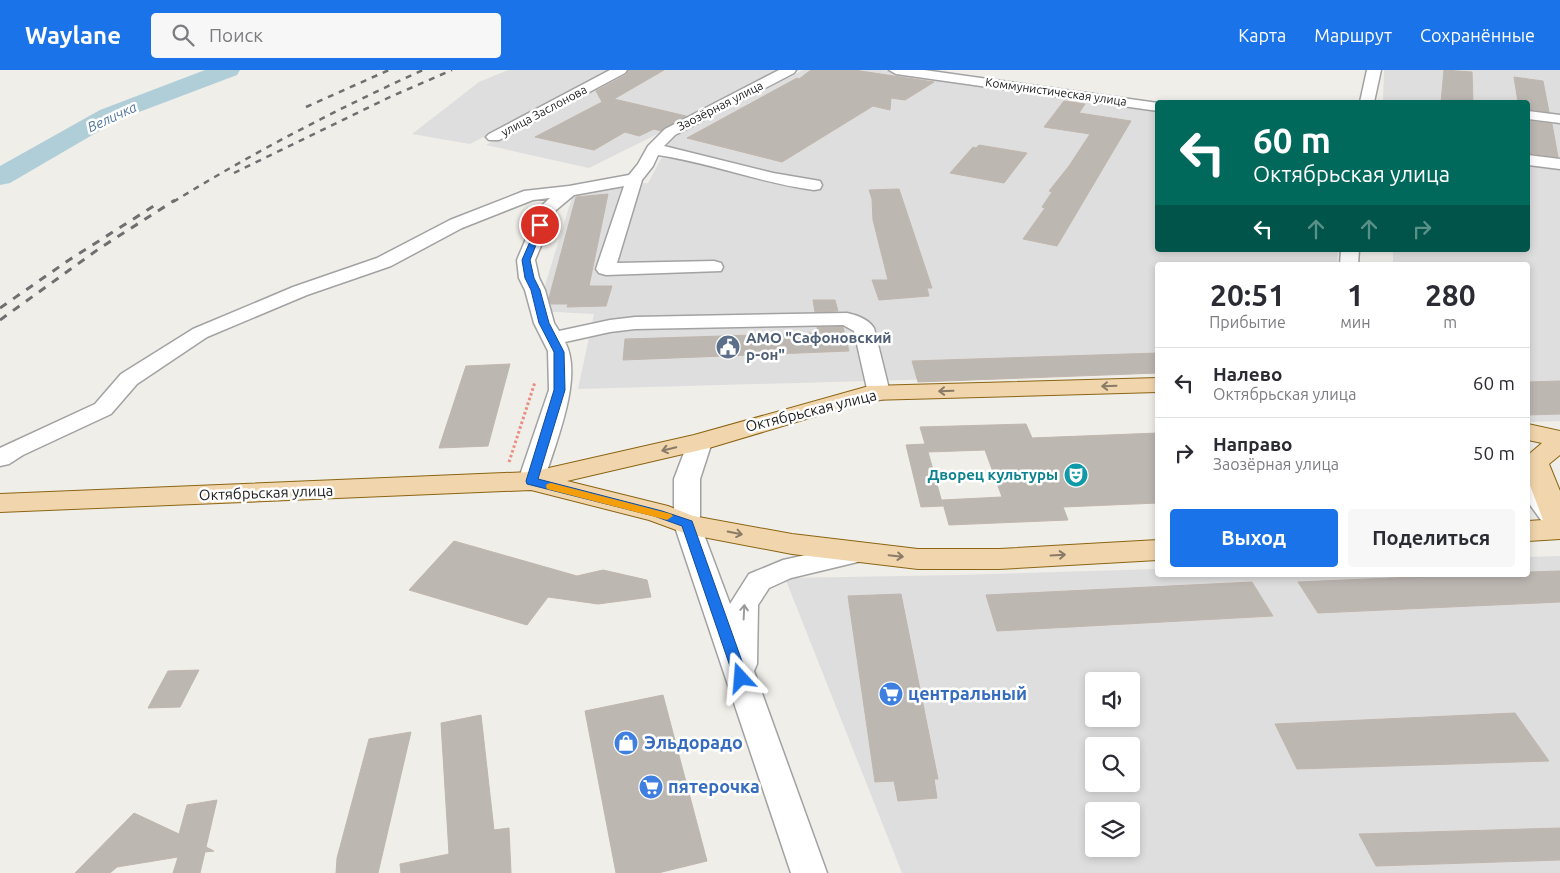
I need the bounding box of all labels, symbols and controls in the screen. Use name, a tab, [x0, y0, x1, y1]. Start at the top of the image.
search box	[151, 13, 501, 58]
icon: search	[169, 21, 197, 49]
text: Waylane	[25, 22, 121, 49]
text: Поиск	[209, 24, 263, 46]
text: Карта	[1238, 25, 1286, 45]
text: Маршрут	[1314, 25, 1392, 45]
text: Сохранённые	[1420, 25, 1535, 45]
street label: Коммунистическая улица	[985, 75, 1128, 108]
street label: Заозёрная улица	[675, 78, 765, 133]
street label: улица Заслонова	[499, 82, 589, 139]
water label: Величка	[85, 98, 140, 135]
icon: left	[1170, 120, 1235, 185]
text: 60 m	[1253, 120, 1331, 160]
text: Октябрьская улица	[1253, 161, 1450, 186]
pin	[519, 204, 561, 246]
icon: arrive	[526, 211, 554, 239]
icon: left	[1249, 215, 1277, 243]
icon: ahead	[1302, 215, 1330, 243]
icon: ahead	[1355, 215, 1383, 243]
icon: right	[1408, 215, 1436, 243]
text: 20:51	[1210, 278, 1285, 312]
text: 1	[1347, 278, 1364, 312]
text: 280	[1425, 278, 1476, 312]
text: Прибытие	[1209, 313, 1286, 331]
text: мин	[1340, 313, 1371, 331]
text: m	[1443, 313, 1457, 331]
place label: АМО "Сафоновский р-он"	[746, 329, 892, 363]
public building icon: АМО "Сафоновский р-он"	[715, 334, 741, 360]
text: Налево	[1213, 363, 1282, 385]
icon: left	[1170, 369, 1198, 397]
text: 60 m	[1473, 372, 1515, 394]
one-way arrow	[1101, 382, 1117, 391]
text: Октябрьская улица	[1213, 385, 1356, 403]
street label: Октябрьская улица	[744, 386, 878, 435]
one-way arrow	[939, 386, 955, 396]
text: Направо	[1213, 433, 1293, 455]
icon: right	[1170, 439, 1198, 467]
text: 50 m	[1473, 442, 1515, 464]
one-way arrow	[662, 445, 678, 454]
text: Заозёрная улица	[1213, 455, 1339, 473]
theatre icon: Дворец культуры	[1063, 462, 1089, 488]
place label: Дворец культуры	[927, 466, 1058, 483]
street label: Октябрьская улица	[199, 482, 333, 503]
button: Выход	[1170, 509, 1338, 567]
button: Поделиться	[1348, 509, 1515, 567]
one-way arrow	[727, 529, 743, 538]
one-way arrow	[1050, 551, 1066, 560]
one-way arrow	[888, 552, 904, 561]
one-way arrow	[739, 605, 748, 621]
position arrow	[714, 651, 766, 703]
map controls	[1085, 672, 1140, 857]
button: sound	[1085, 672, 1140, 727]
supermarket icon: центральный	[878, 681, 904, 707]
place label: центральный	[908, 683, 1027, 703]
shop icon: Эльдорадо	[613, 730, 639, 756]
place label: Эльдорадо	[644, 732, 743, 752]
button: search	[1085, 737, 1140, 792]
supermarket icon: пятерочка	[638, 774, 664, 800]
place label: пятерочка	[668, 776, 760, 796]
button: layers	[1085, 802, 1140, 857]

